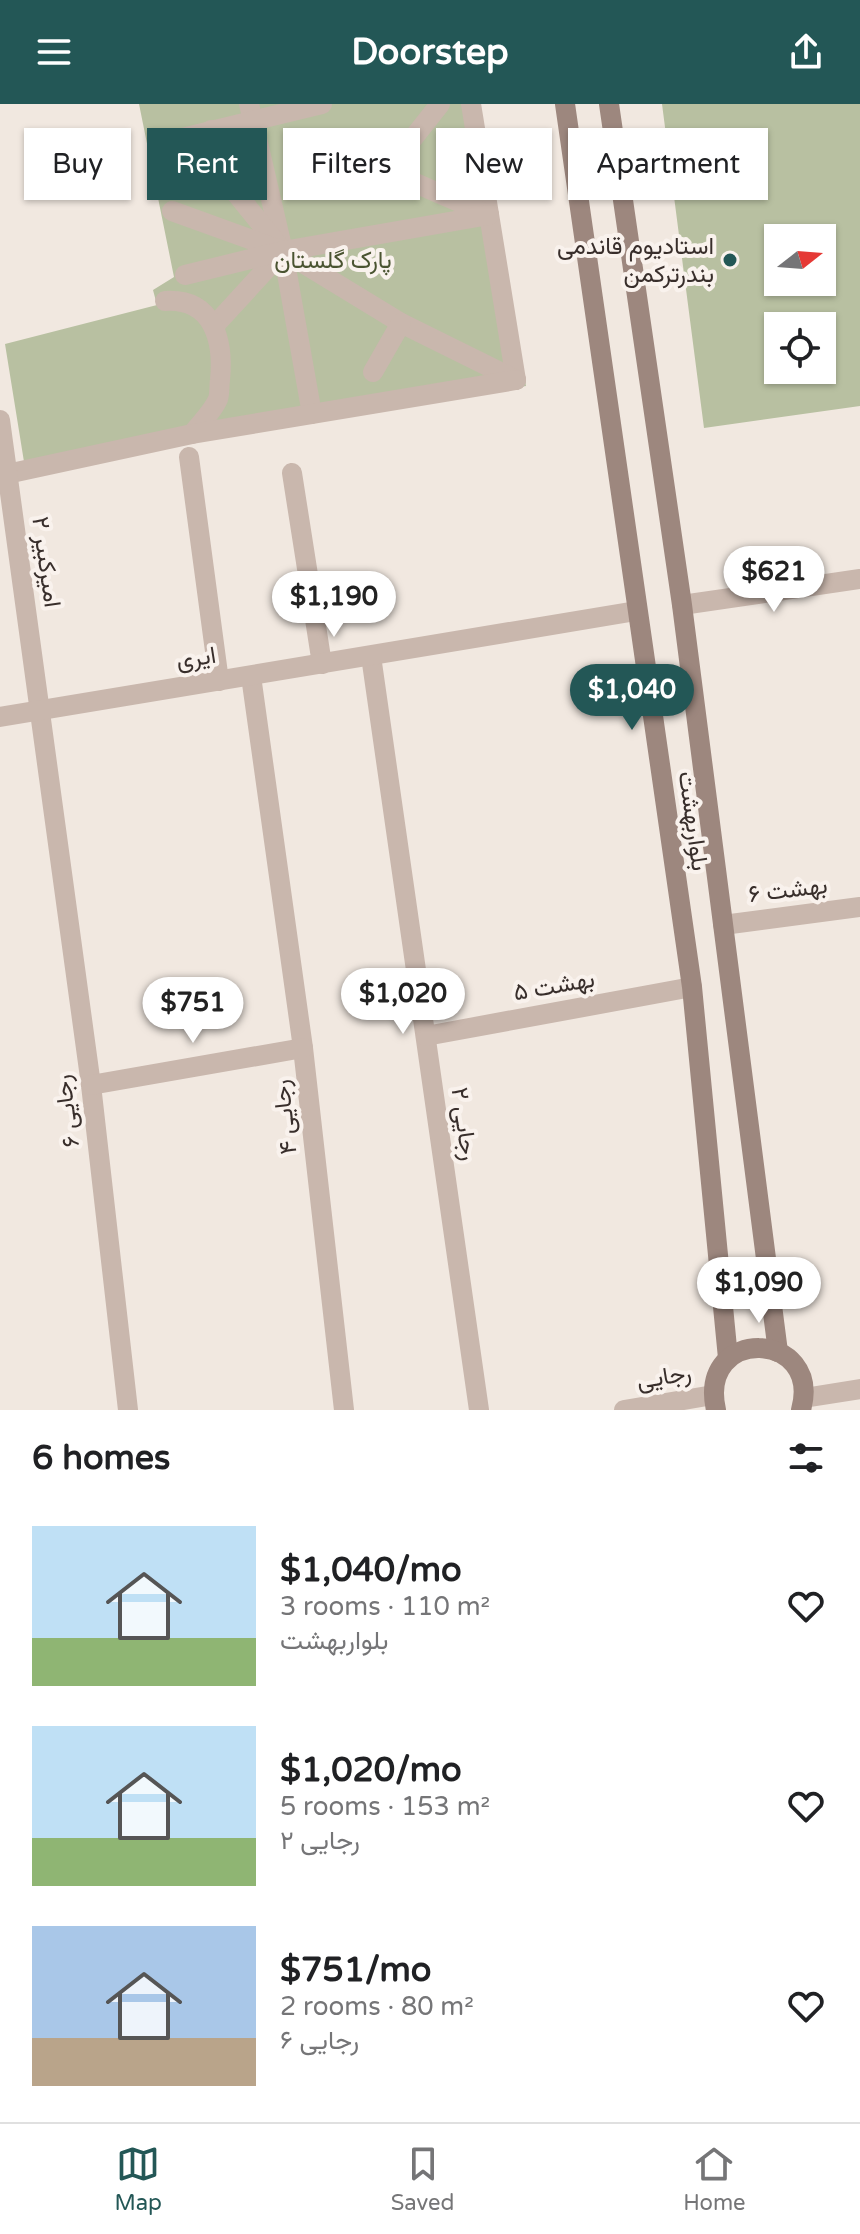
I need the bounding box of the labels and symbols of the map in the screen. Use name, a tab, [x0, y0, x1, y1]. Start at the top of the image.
north arrow	[764, 224, 836, 296]
place label: استادیوم قاندمی بندرترکمن	[557, 232, 714, 289]
park label: پارک گلستان	[274, 246, 392, 276]
marker: استادیوم قاندمی بندرترکمن	[721, 251, 739, 269]
street label: امیرکبیر ۲	[25, 515, 67, 609]
pin: $621	[727, 546, 821, 614]
pin: $1,190	[269, 571, 399, 639]
street label: ایری	[174, 641, 218, 675]
pin: $1,040	[567, 664, 697, 732]
street label: بلواربهشت	[672, 769, 714, 873]
street label: بهشت ۶	[747, 871, 829, 909]
street label: بهشت ۵	[511, 965, 597, 1007]
pin: $1,020	[338, 968, 468, 1036]
pin: $751	[146, 977, 240, 1045]
street label: رجایی ۶	[48, 1073, 86, 1149]
street label: رجایی ۴	[267, 1078, 303, 1156]
street label: رجایی ۲	[445, 1085, 483, 1163]
pin: $1,090	[694, 1257, 824, 1325]
street label: رجایی	[635, 1358, 693, 1396]

